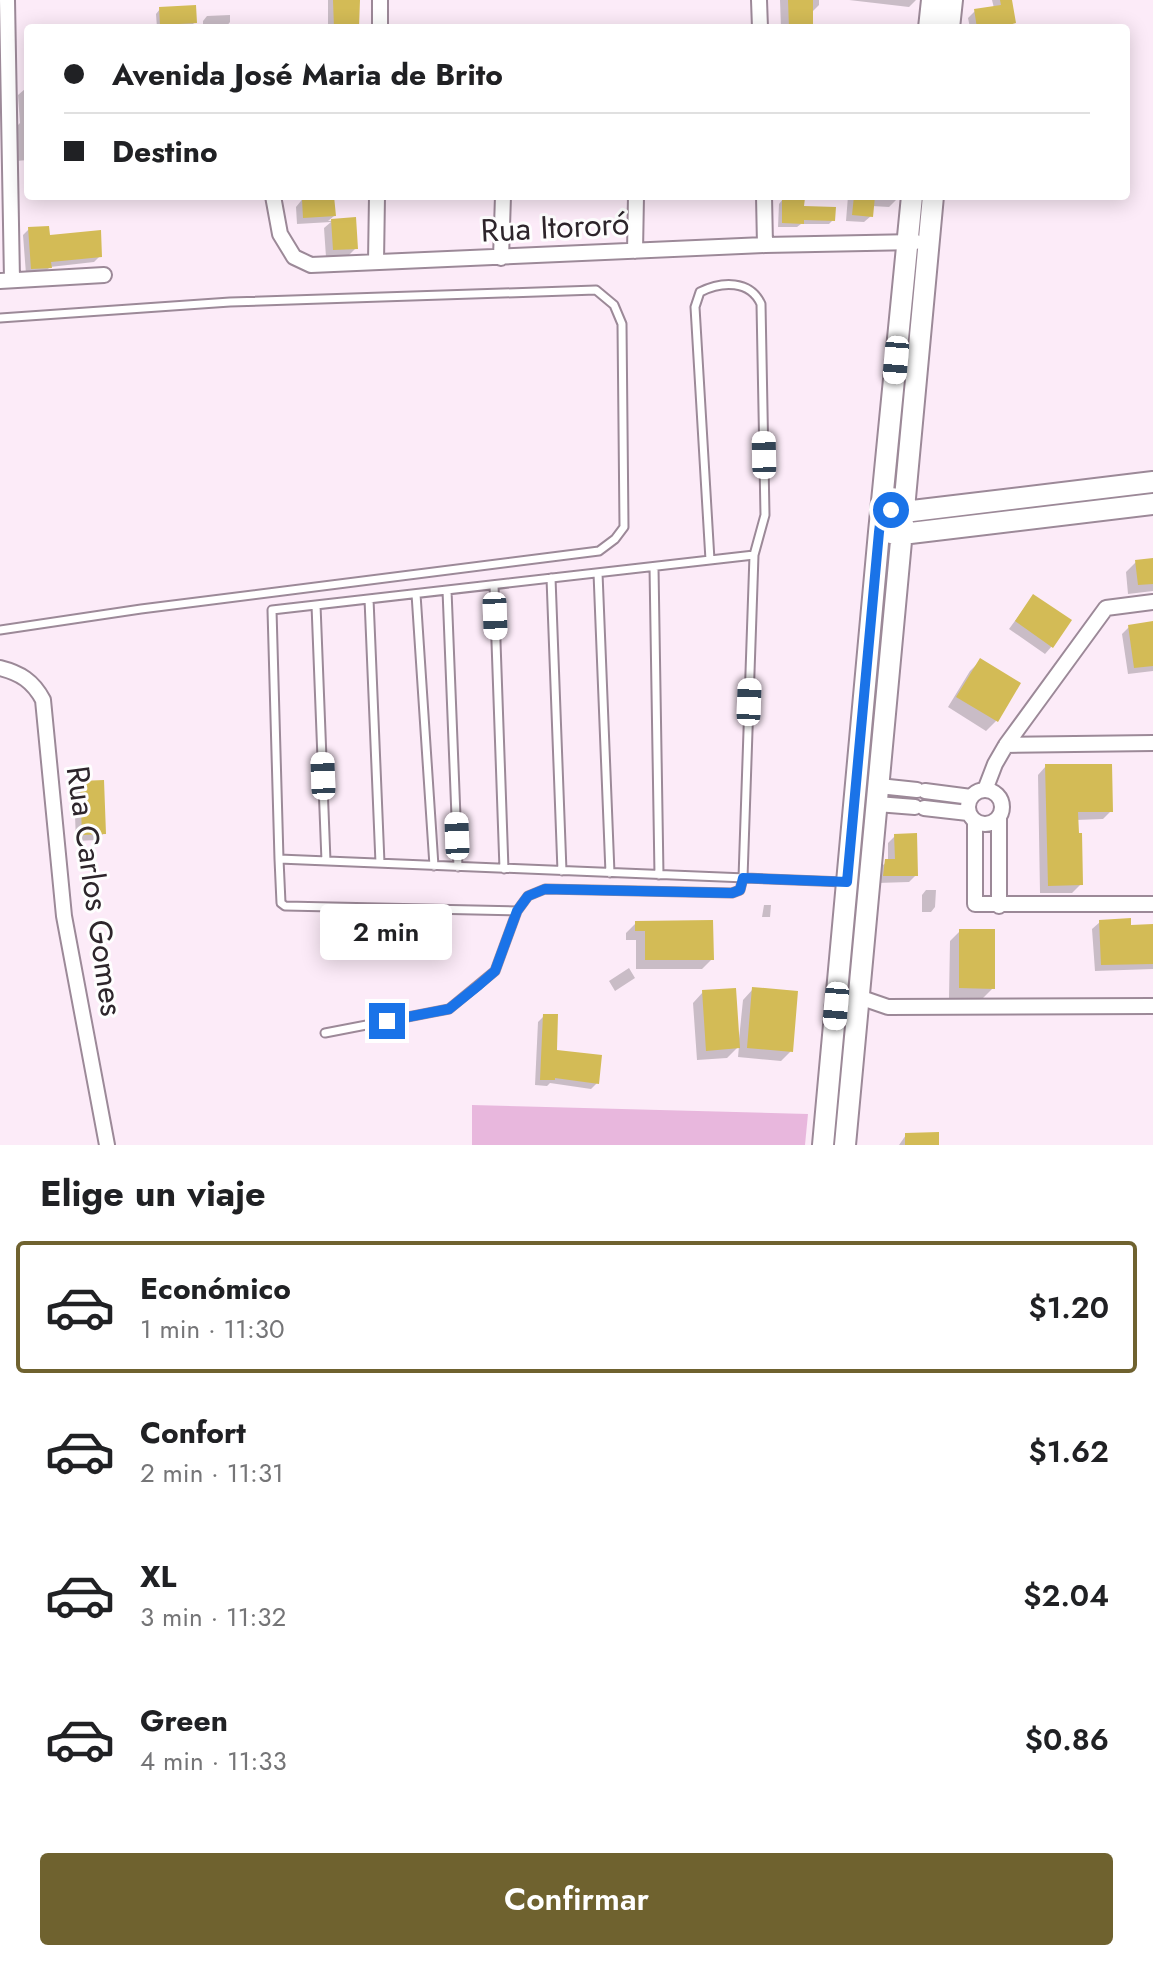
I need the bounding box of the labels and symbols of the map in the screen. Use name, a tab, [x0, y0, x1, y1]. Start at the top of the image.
street label: Rua Itororó	[480, 200, 630, 254]
car	[882, 335, 910, 385]
car	[752, 431, 776, 479]
route start	[873, 492, 909, 528]
car	[482, 592, 508, 640]
car	[736, 678, 762, 726]
car	[310, 752, 336, 800]
street label: Rua Carlos Gomes	[55, 763, 135, 1019]
car	[444, 812, 470, 860]
callout: 2 min	[321, 905, 453, 961]
car	[822, 981, 850, 1031]
route end	[369, 1003, 405, 1039]

